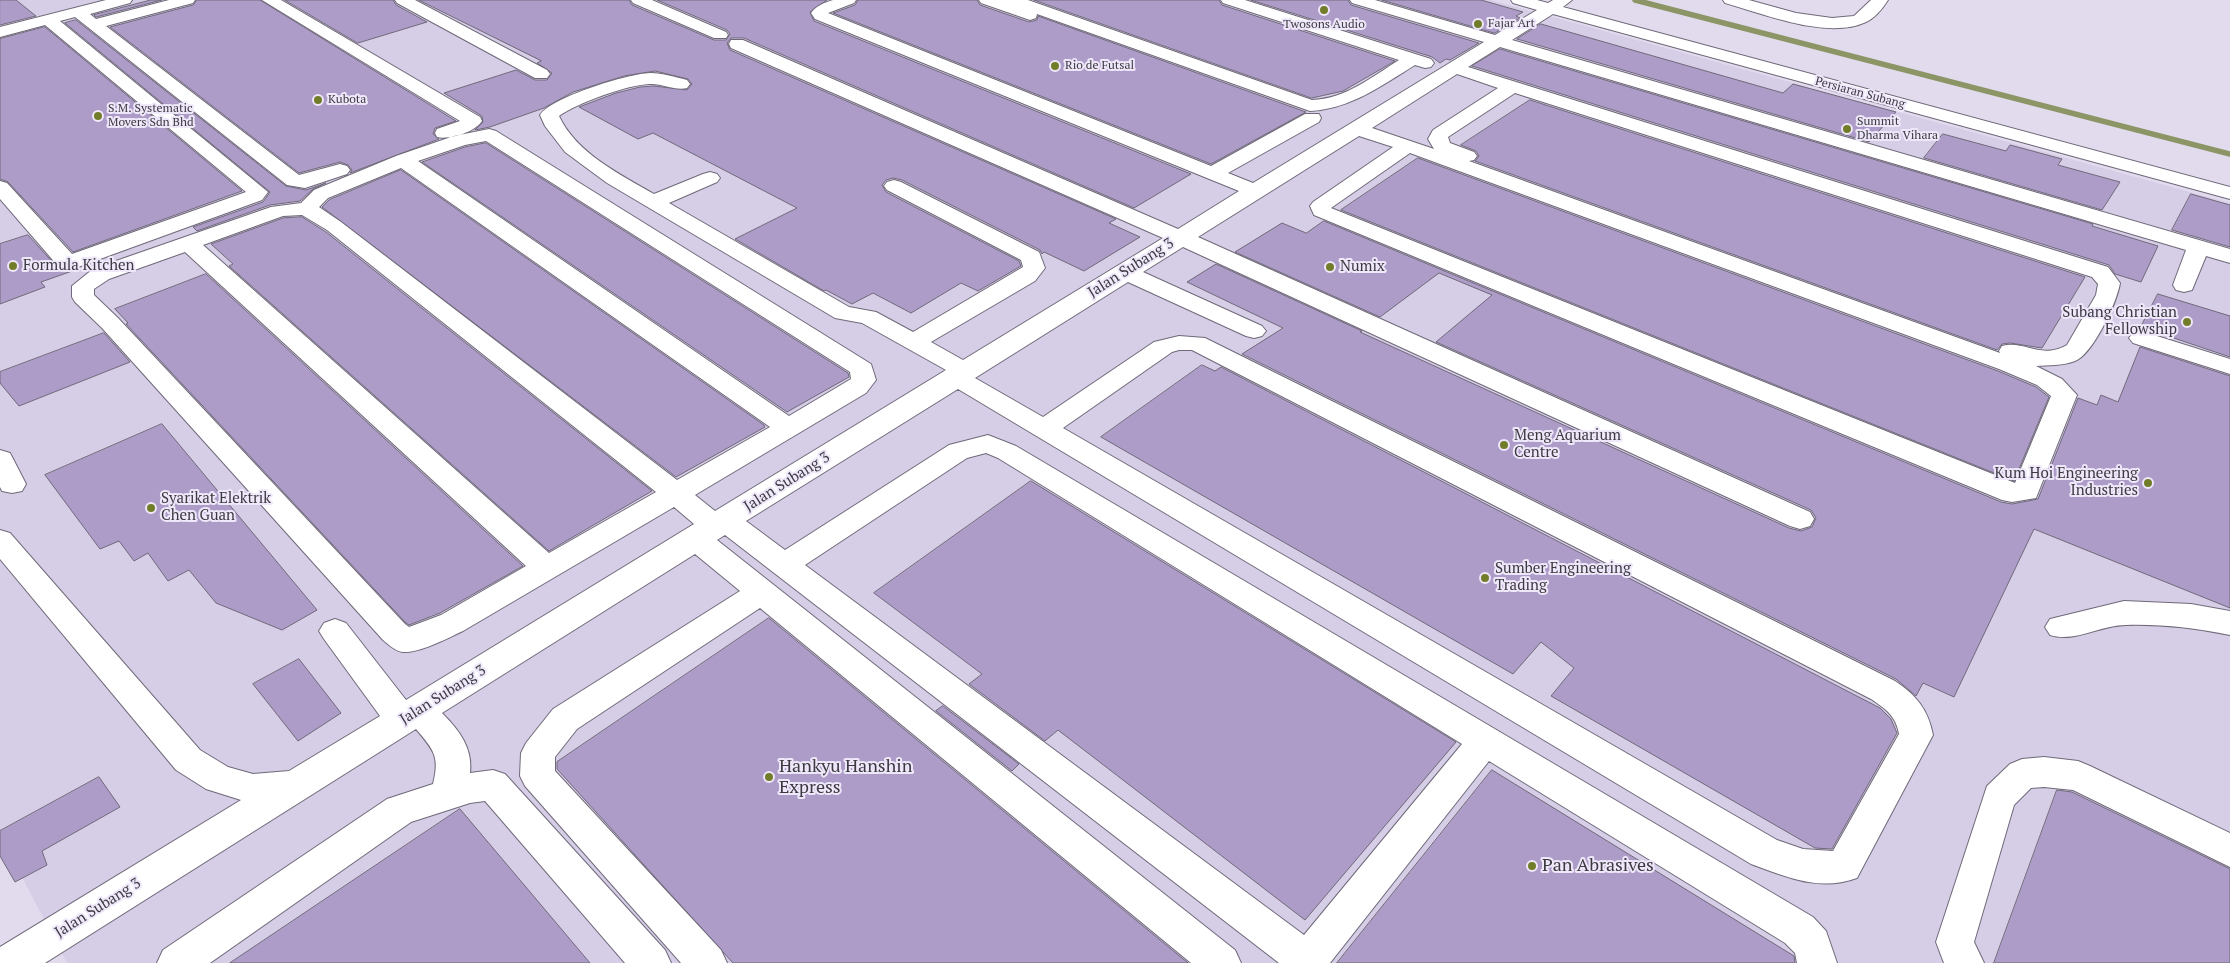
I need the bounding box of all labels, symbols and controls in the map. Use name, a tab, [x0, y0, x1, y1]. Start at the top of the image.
marker: Twosons Audio	[1318, 4, 1330, 16]
place label: Fajar Art	[1488, 17, 1535, 31]
place label: Twosons Audio	[1283, 18, 1365, 32]
marker: Fajar Art	[1472, 18, 1484, 30]
place label: Rio de Futsal	[1065, 59, 1134, 73]
marker: Rio de Futsal	[1049, 60, 1061, 72]
street label: Persiaran Subang	[1814, 74, 1906, 112]
place label: Kubota	[328, 93, 366, 107]
marker: Kubota	[312, 94, 324, 106]
place label: S.M. Systematic Movers Sdn Bhd	[108, 102, 194, 130]
marker: S.M. Systematic Movers Sdn Bhd	[92, 110, 104, 122]
place label: Summit Dharma Vihara	[1857, 115, 1938, 143]
marker: Summit Dharma Vihara	[1841, 123, 1853, 135]
street label: Jalan Subang 3	[1085, 234, 1177, 302]
place label: Formula Kitchen	[23, 257, 135, 275]
place label: Numix	[1340, 258, 1385, 276]
marker: Formula Kitchen	[7, 260, 19, 272]
marker: Numix	[1324, 261, 1336, 273]
place label: Subang Christian Fellowship	[2062, 304, 2177, 339]
marker: Subang Christian Fellowship	[2181, 316, 2193, 328]
place label: Meng Aquarium Centre	[1514, 427, 1621, 462]
marker: Meng Aquarium Centre	[1498, 439, 1510, 451]
street label: Jalan Subang 3	[741, 448, 833, 516]
place label: Kum Hoi Engineering Industries	[1995, 465, 2138, 500]
marker: Kum Hoi Engineering Industries	[2142, 477, 2154, 489]
place label: Syarikat Elektrik Chen Guan	[161, 490, 271, 525]
marker: Syarikat Elektrik Chen Guan	[145, 502, 157, 514]
place label: Sumber Engineering Trading	[1495, 560, 1631, 595]
marker: Sumber Engineering Trading	[1479, 572, 1491, 584]
street label: Jalan Subang 3	[397, 661, 489, 729]
place label: Hankyu Hanshin Express	[779, 756, 912, 799]
marker: Hankyu Hanshin Express	[763, 771, 775, 783]
place label: Pan Abrasives	[1542, 855, 1654, 877]
marker: Pan Abrasives	[1526, 860, 1538, 872]
street label: Jalan Subang 3	[52, 874, 144, 942]

